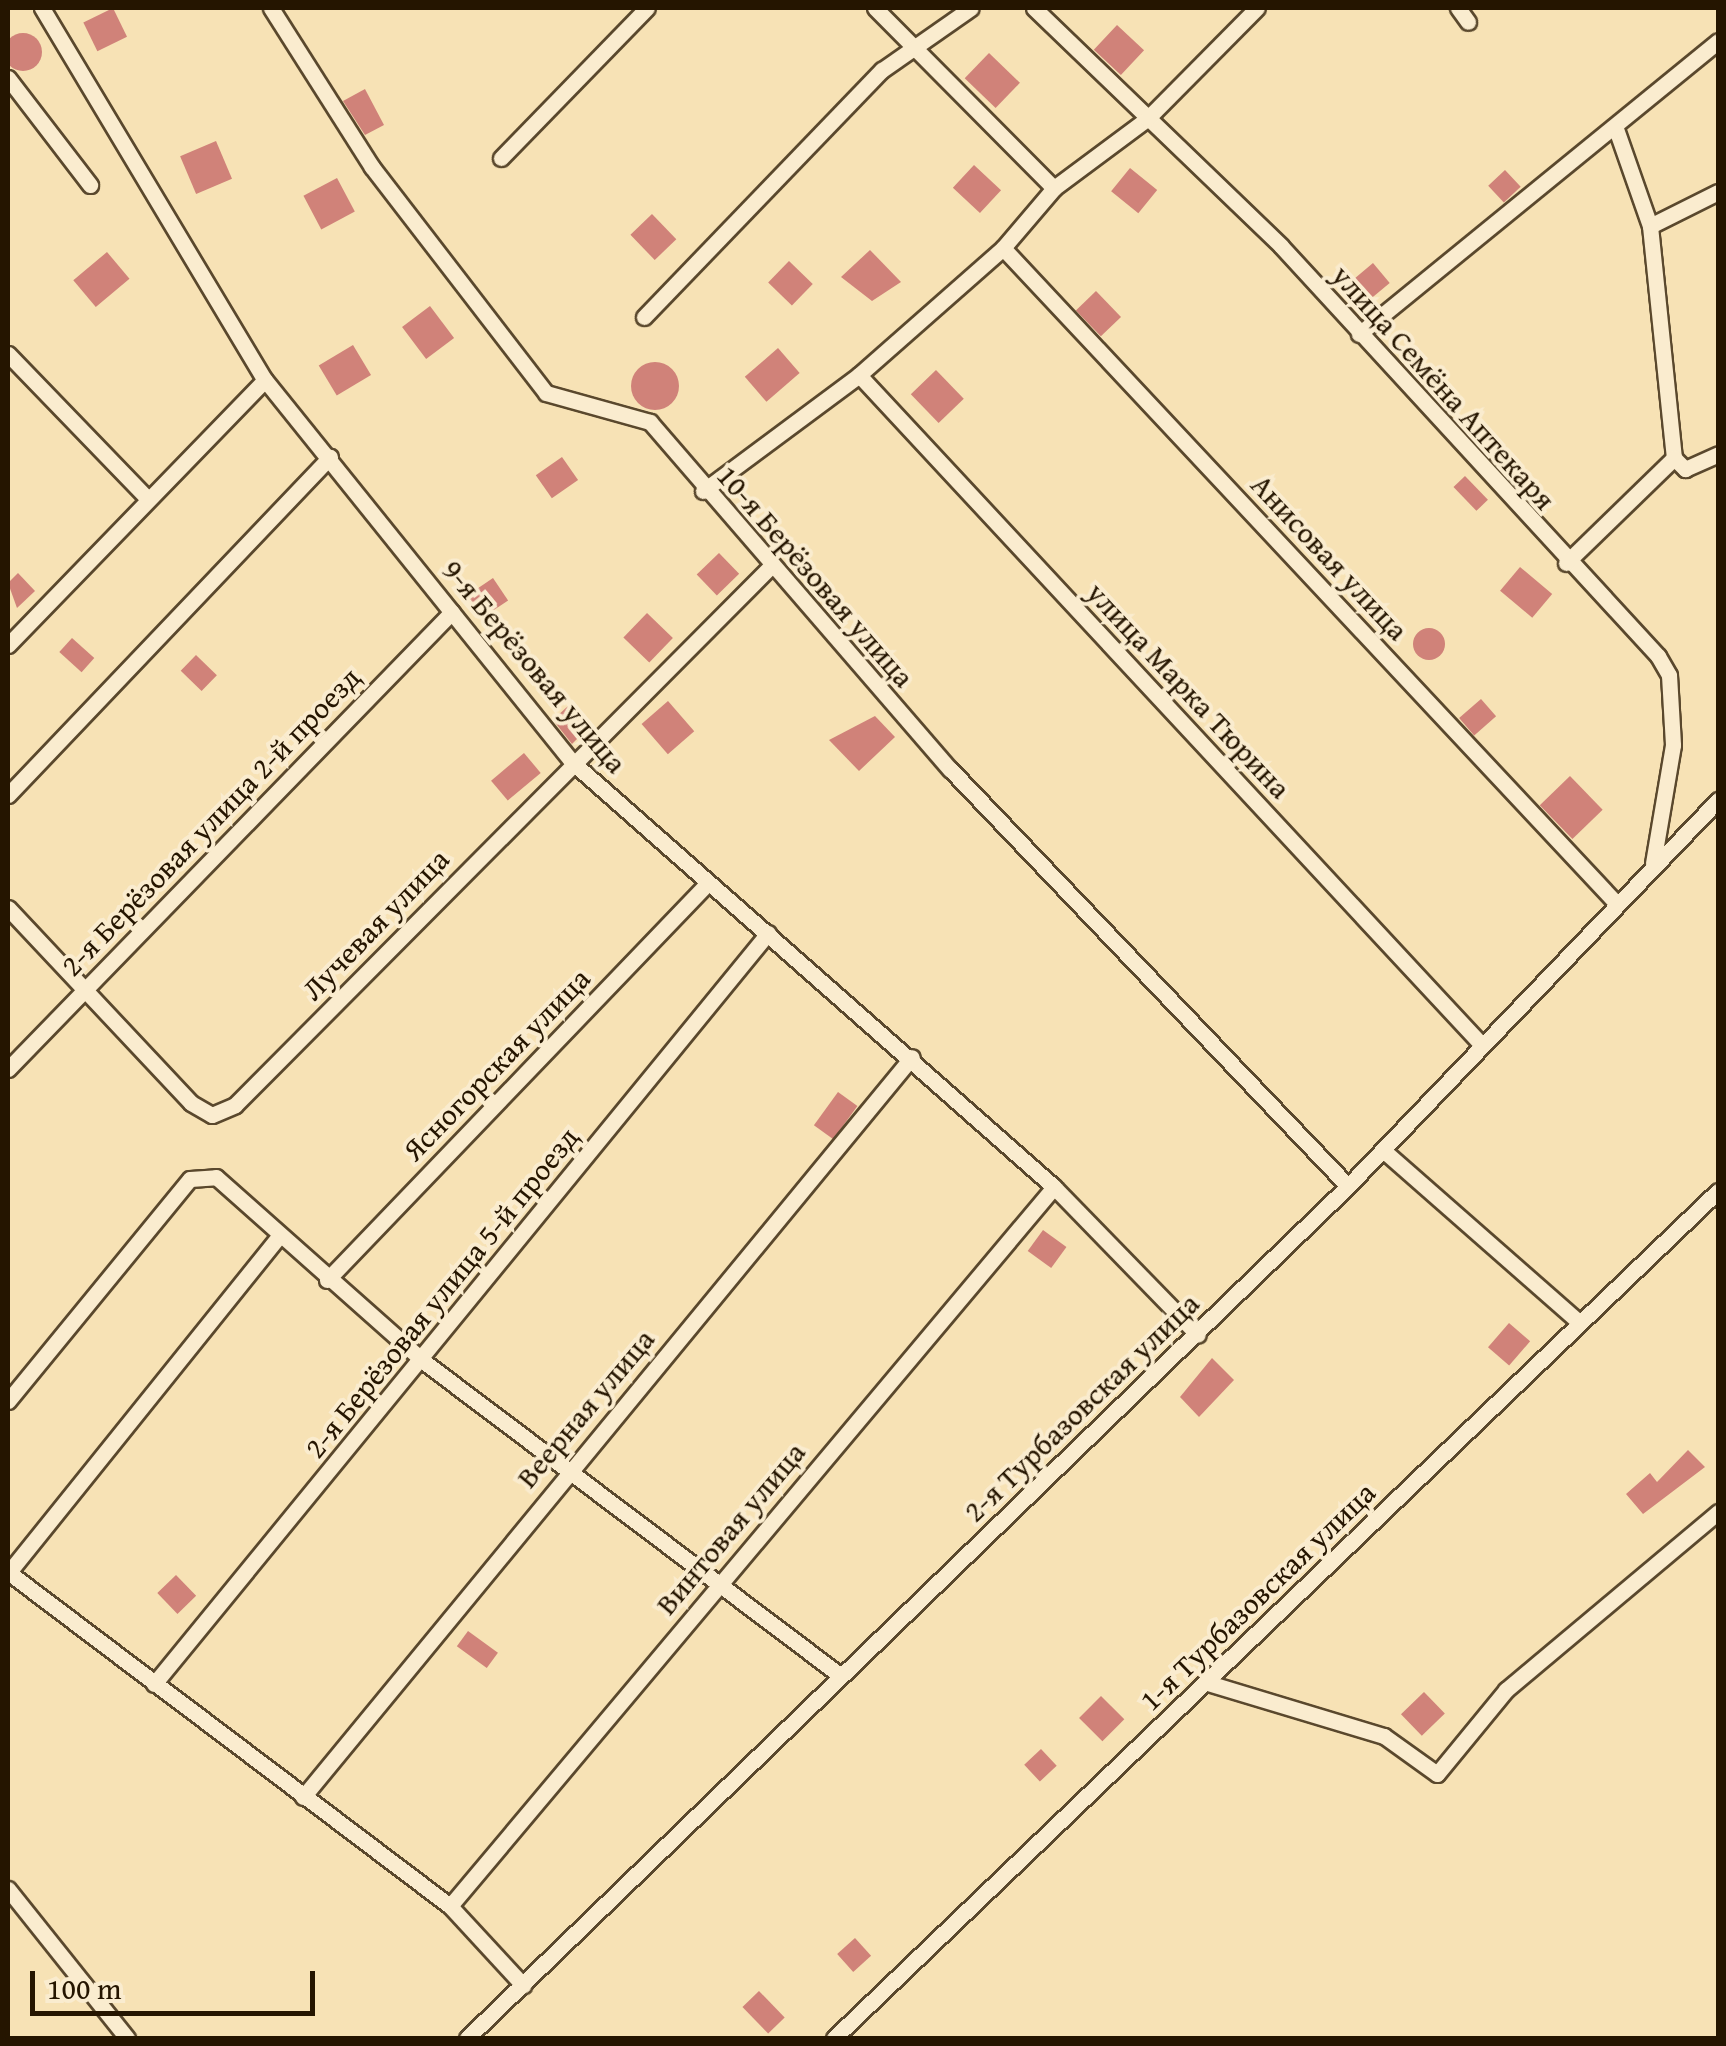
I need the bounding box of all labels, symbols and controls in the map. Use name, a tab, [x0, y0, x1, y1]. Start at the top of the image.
street label: улица Семёна Аптекаря	[1325, 257, 1563, 517]
street label: 10-я Берёзовая улица	[710, 458, 922, 694]
street label: Анисовая улица	[1244, 467, 1416, 647]
street label: 9-я Берёзовая улица	[435, 552, 635, 780]
street label: улица Марка Тюрина	[1080, 574, 1298, 806]
street label: 2-я Берёзовая улица 2-й проезд	[53, 659, 367, 983]
street label: Лучевая улица	[294, 841, 456, 1007]
street label: Ясногорская улица	[395, 960, 597, 1168]
street label: 2-я Берёзовая улица 5-й проезд	[296, 1119, 586, 1465]
street label: 2-я Турбазовская улица	[956, 1285, 1206, 1529]
street label: Веерная улица	[508, 1321, 662, 1495]
street label: Винтовая улица	[648, 1435, 812, 1621]
street label: 1-я Турбазовская улица	[1132, 1474, 1382, 1718]
scale bar	[35, 1951, 320, 2013]
text: 100 m	[47, 1966, 121, 2010]

